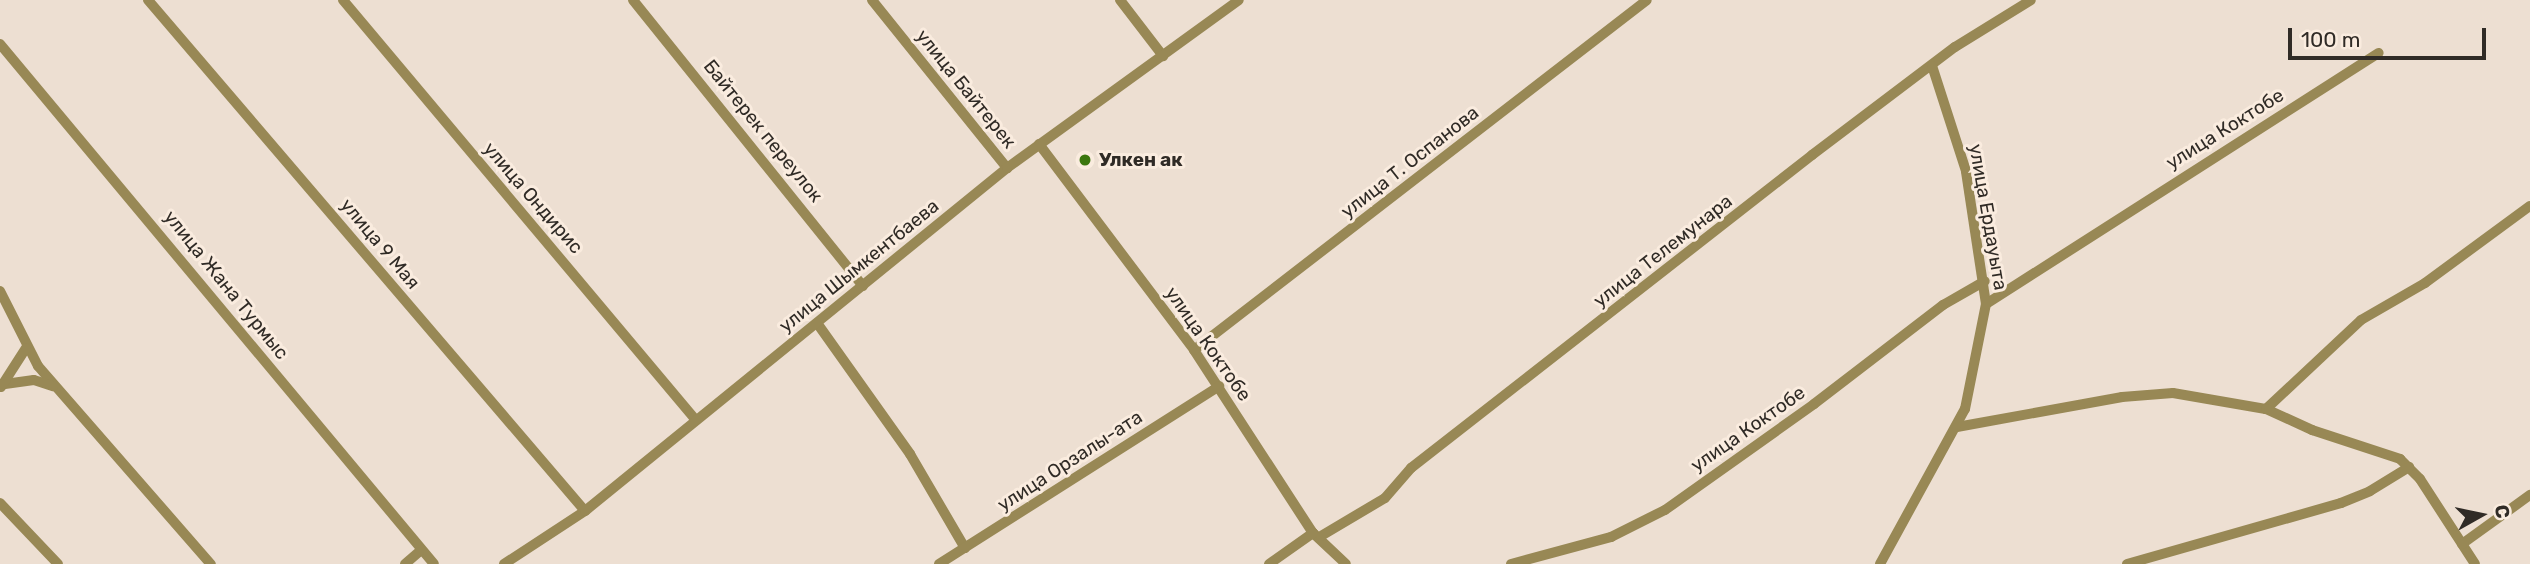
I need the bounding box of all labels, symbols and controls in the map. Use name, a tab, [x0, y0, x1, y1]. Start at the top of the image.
scale bar	[2292, 14, 2490, 58]
street label: улица Байтерек	[911, 25, 1021, 153]
text: 100 m	[2301, 27, 2360, 52]
street label: Байтерек переулок	[699, 55, 827, 207]
street label: улица Коктобе	[2162, 84, 2288, 174]
street label: улица Т. Оспанова	[1337, 101, 1483, 223]
street label: улица Ондирис	[478, 138, 588, 258]
street label: улица Ердауыта	[1964, 142, 2012, 292]
place label: Улкен ак	[1099, 149, 1183, 171]
marker: Улкен ак	[1077, 152, 1093, 168]
street label: улица Телемунара	[1589, 190, 1737, 312]
street label: улица 9 Мая	[336, 194, 424, 294]
street label: улица Шымкентбаева	[775, 195, 943, 337]
street label: улица Жана Турмыс	[159, 206, 293, 364]
street label: улица Коктобе	[1160, 282, 1256, 406]
street label: улица Коктобе	[1686, 381, 1810, 477]
street label: улица Орзалы-ата	[993, 406, 1147, 516]
north arrow	[2446, 480, 2516, 550]
text: С	[2490, 503, 2515, 520]

